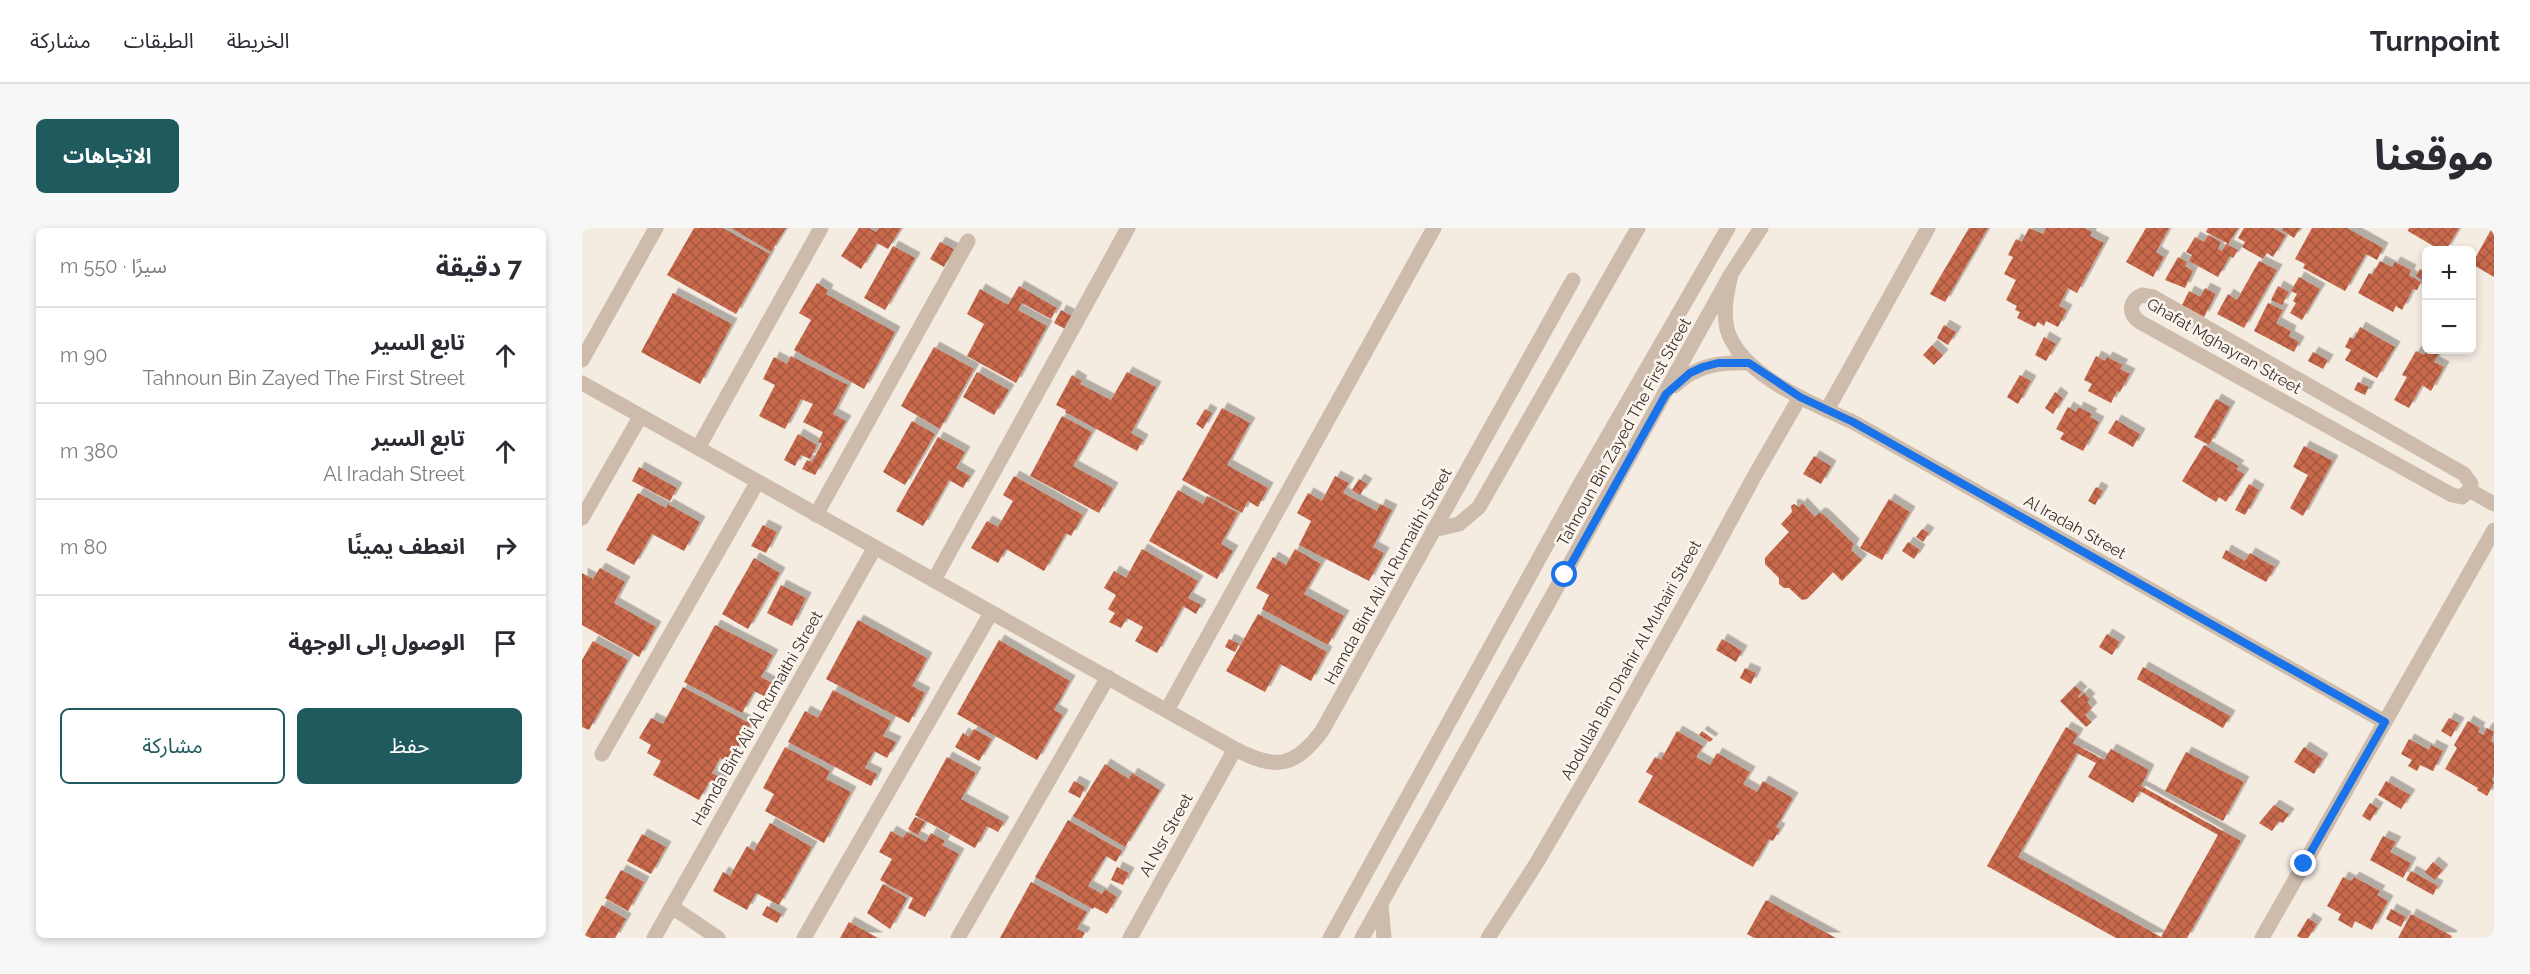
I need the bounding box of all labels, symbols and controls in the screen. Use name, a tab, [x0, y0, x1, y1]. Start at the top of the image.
text: Turnpoint	[2370, 25, 2500, 58]
text: مشاركة	[30, 28, 91, 53]
text: الطبقات	[124, 28, 194, 53]
text: الخريطة	[227, 28, 290, 53]
button: الاتجاهات	[36, 119, 179, 193]
text: موقعنا	[2374, 131, 2494, 180]
map controls	[2422, 246, 2476, 354]
button: +	[2422, 246, 2476, 300]
text: 7 دقيقة	[436, 252, 522, 282]
text: سيرًا · 550 m	[60, 254, 167, 278]
street label: Ghafat Mghayran Street	[2143, 294, 2305, 398]
button: −	[2422, 300, 2476, 354]
street label: Tahnoun Bin Zayed The First Street	[1553, 314, 1695, 549]
text: تابع السير	[371, 329, 465, 355]
icon: ahead	[489, 339, 522, 372]
text: 90 m	[60, 343, 107, 367]
text: Tahnoun Bin Zayed The First Street	[143, 366, 465, 390]
text: تابع السير	[371, 425, 465, 451]
icon: ahead	[489, 435, 522, 468]
text: 380 m	[60, 439, 118, 463]
text: Al Iradah Street	[323, 462, 465, 486]
street label: Hamda Bint Ali Al Rumaithi Street	[1320, 464, 1456, 688]
street label: Al Iradah Street	[2021, 491, 2130, 563]
icon: right	[489, 531, 522, 564]
text: انعطف يمينًا	[347, 533, 465, 559]
text: 80 m	[60, 535, 108, 559]
street label: Abdullah Bin Dhahir Al Muhairi Street	[1557, 536, 1705, 783]
route start	[1551, 561, 1577, 587]
street label: Hamda Bint Ali Al Rumaithi Street	[688, 607, 827, 829]
icon: arrive	[489, 627, 522, 660]
text: الوصول إلى الوجهة	[288, 629, 465, 655]
button: مشاركة	[60, 708, 285, 784]
button: حفظ	[297, 708, 522, 784]
street label: Al Nsr Street	[1135, 789, 1197, 880]
route end	[2290, 850, 2316, 876]

